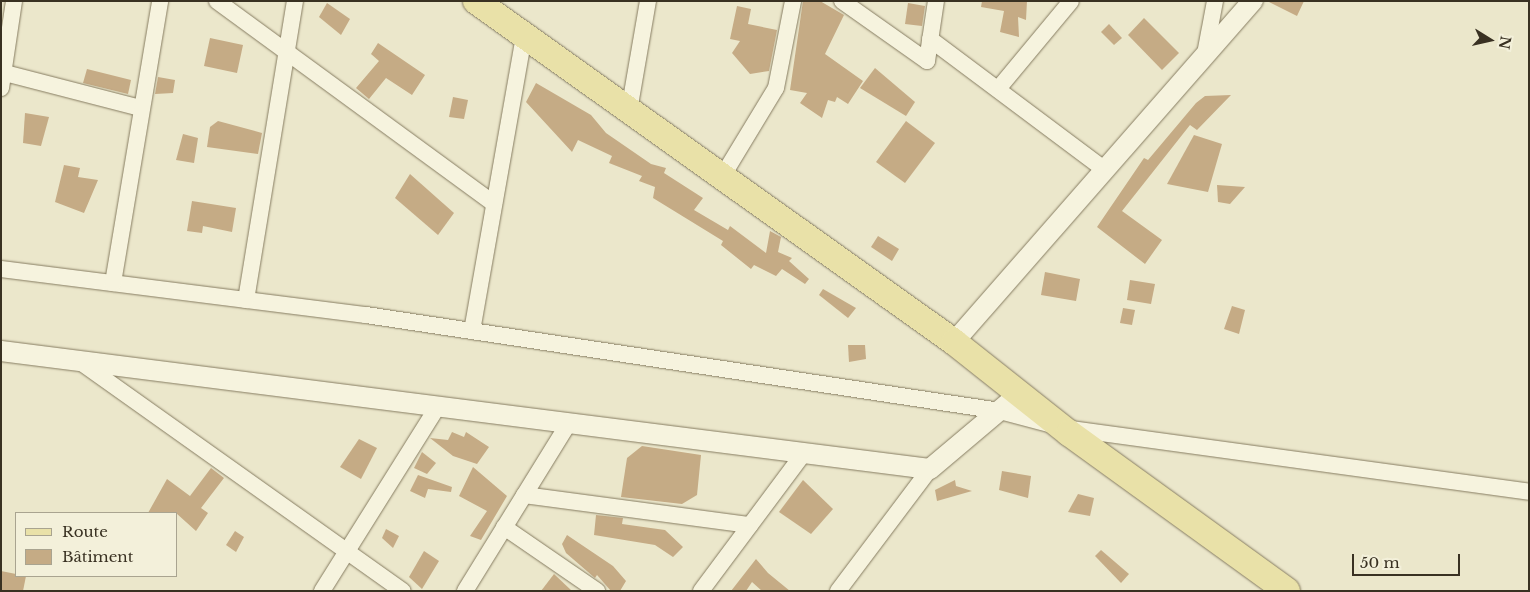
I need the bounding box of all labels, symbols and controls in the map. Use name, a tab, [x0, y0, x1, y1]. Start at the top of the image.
north arrow	[1465, 15, 1515, 65]
text: N	[1495, 35, 1515, 51]
legend	[15, 512, 178, 577]
text: Route	[62, 522, 108, 541]
scale bar	[1355, 544, 1462, 576]
text: Bâtiment	[62, 547, 133, 566]
text: 50 m	[1360, 553, 1400, 572]

